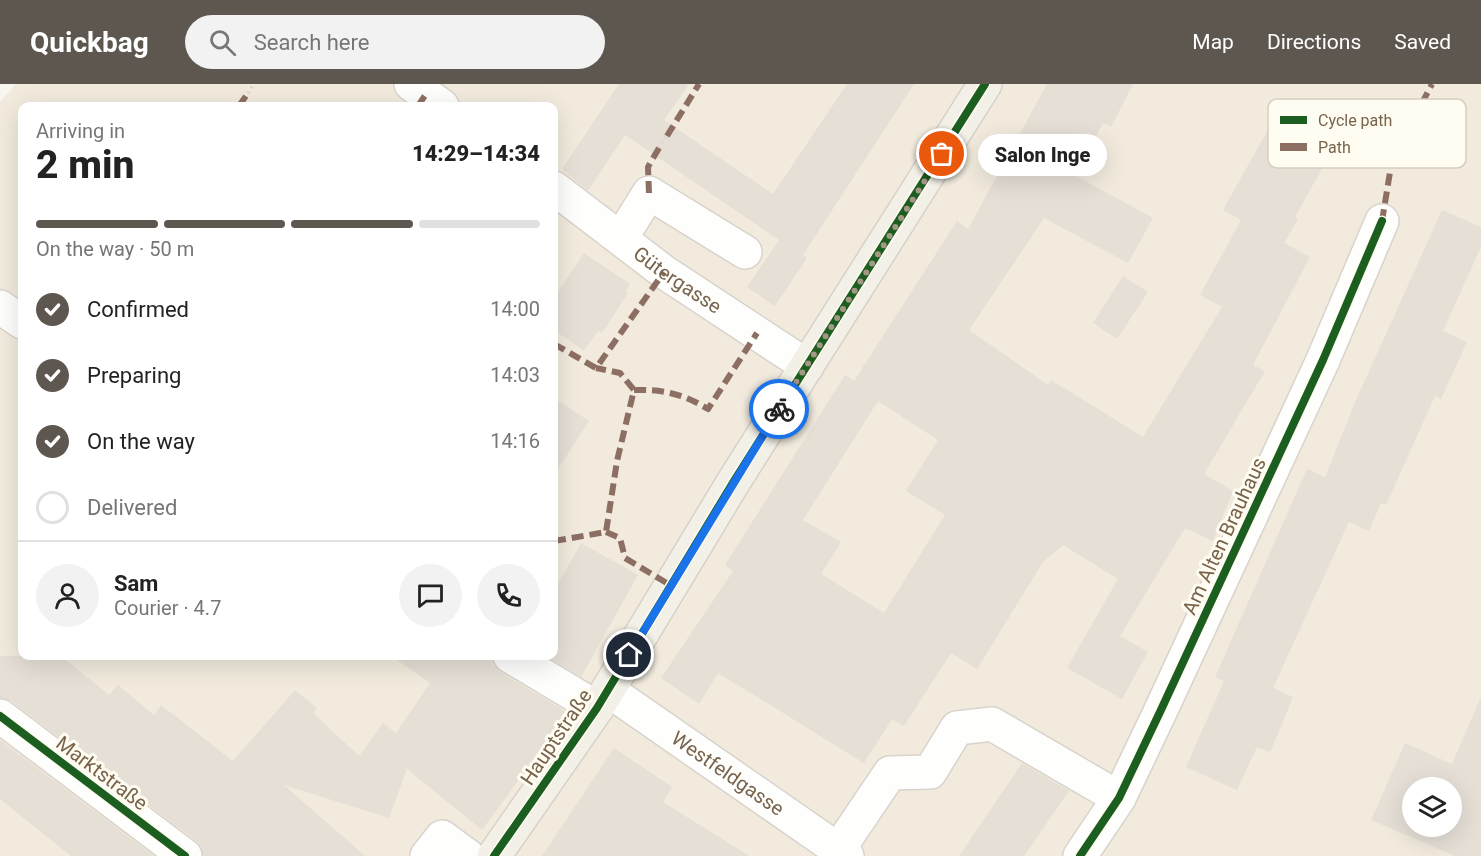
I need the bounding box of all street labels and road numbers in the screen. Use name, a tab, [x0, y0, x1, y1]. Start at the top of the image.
street label: Gütergasse	[629, 241, 726, 319]
street label: Am Alten Brauhaus	[1177, 454, 1271, 618]
street label: Hauptstraße	[515, 684, 597, 790]
street label: Westfeldgasse	[667, 726, 789, 821]
street label: Marktstraße	[51, 731, 153, 815]

